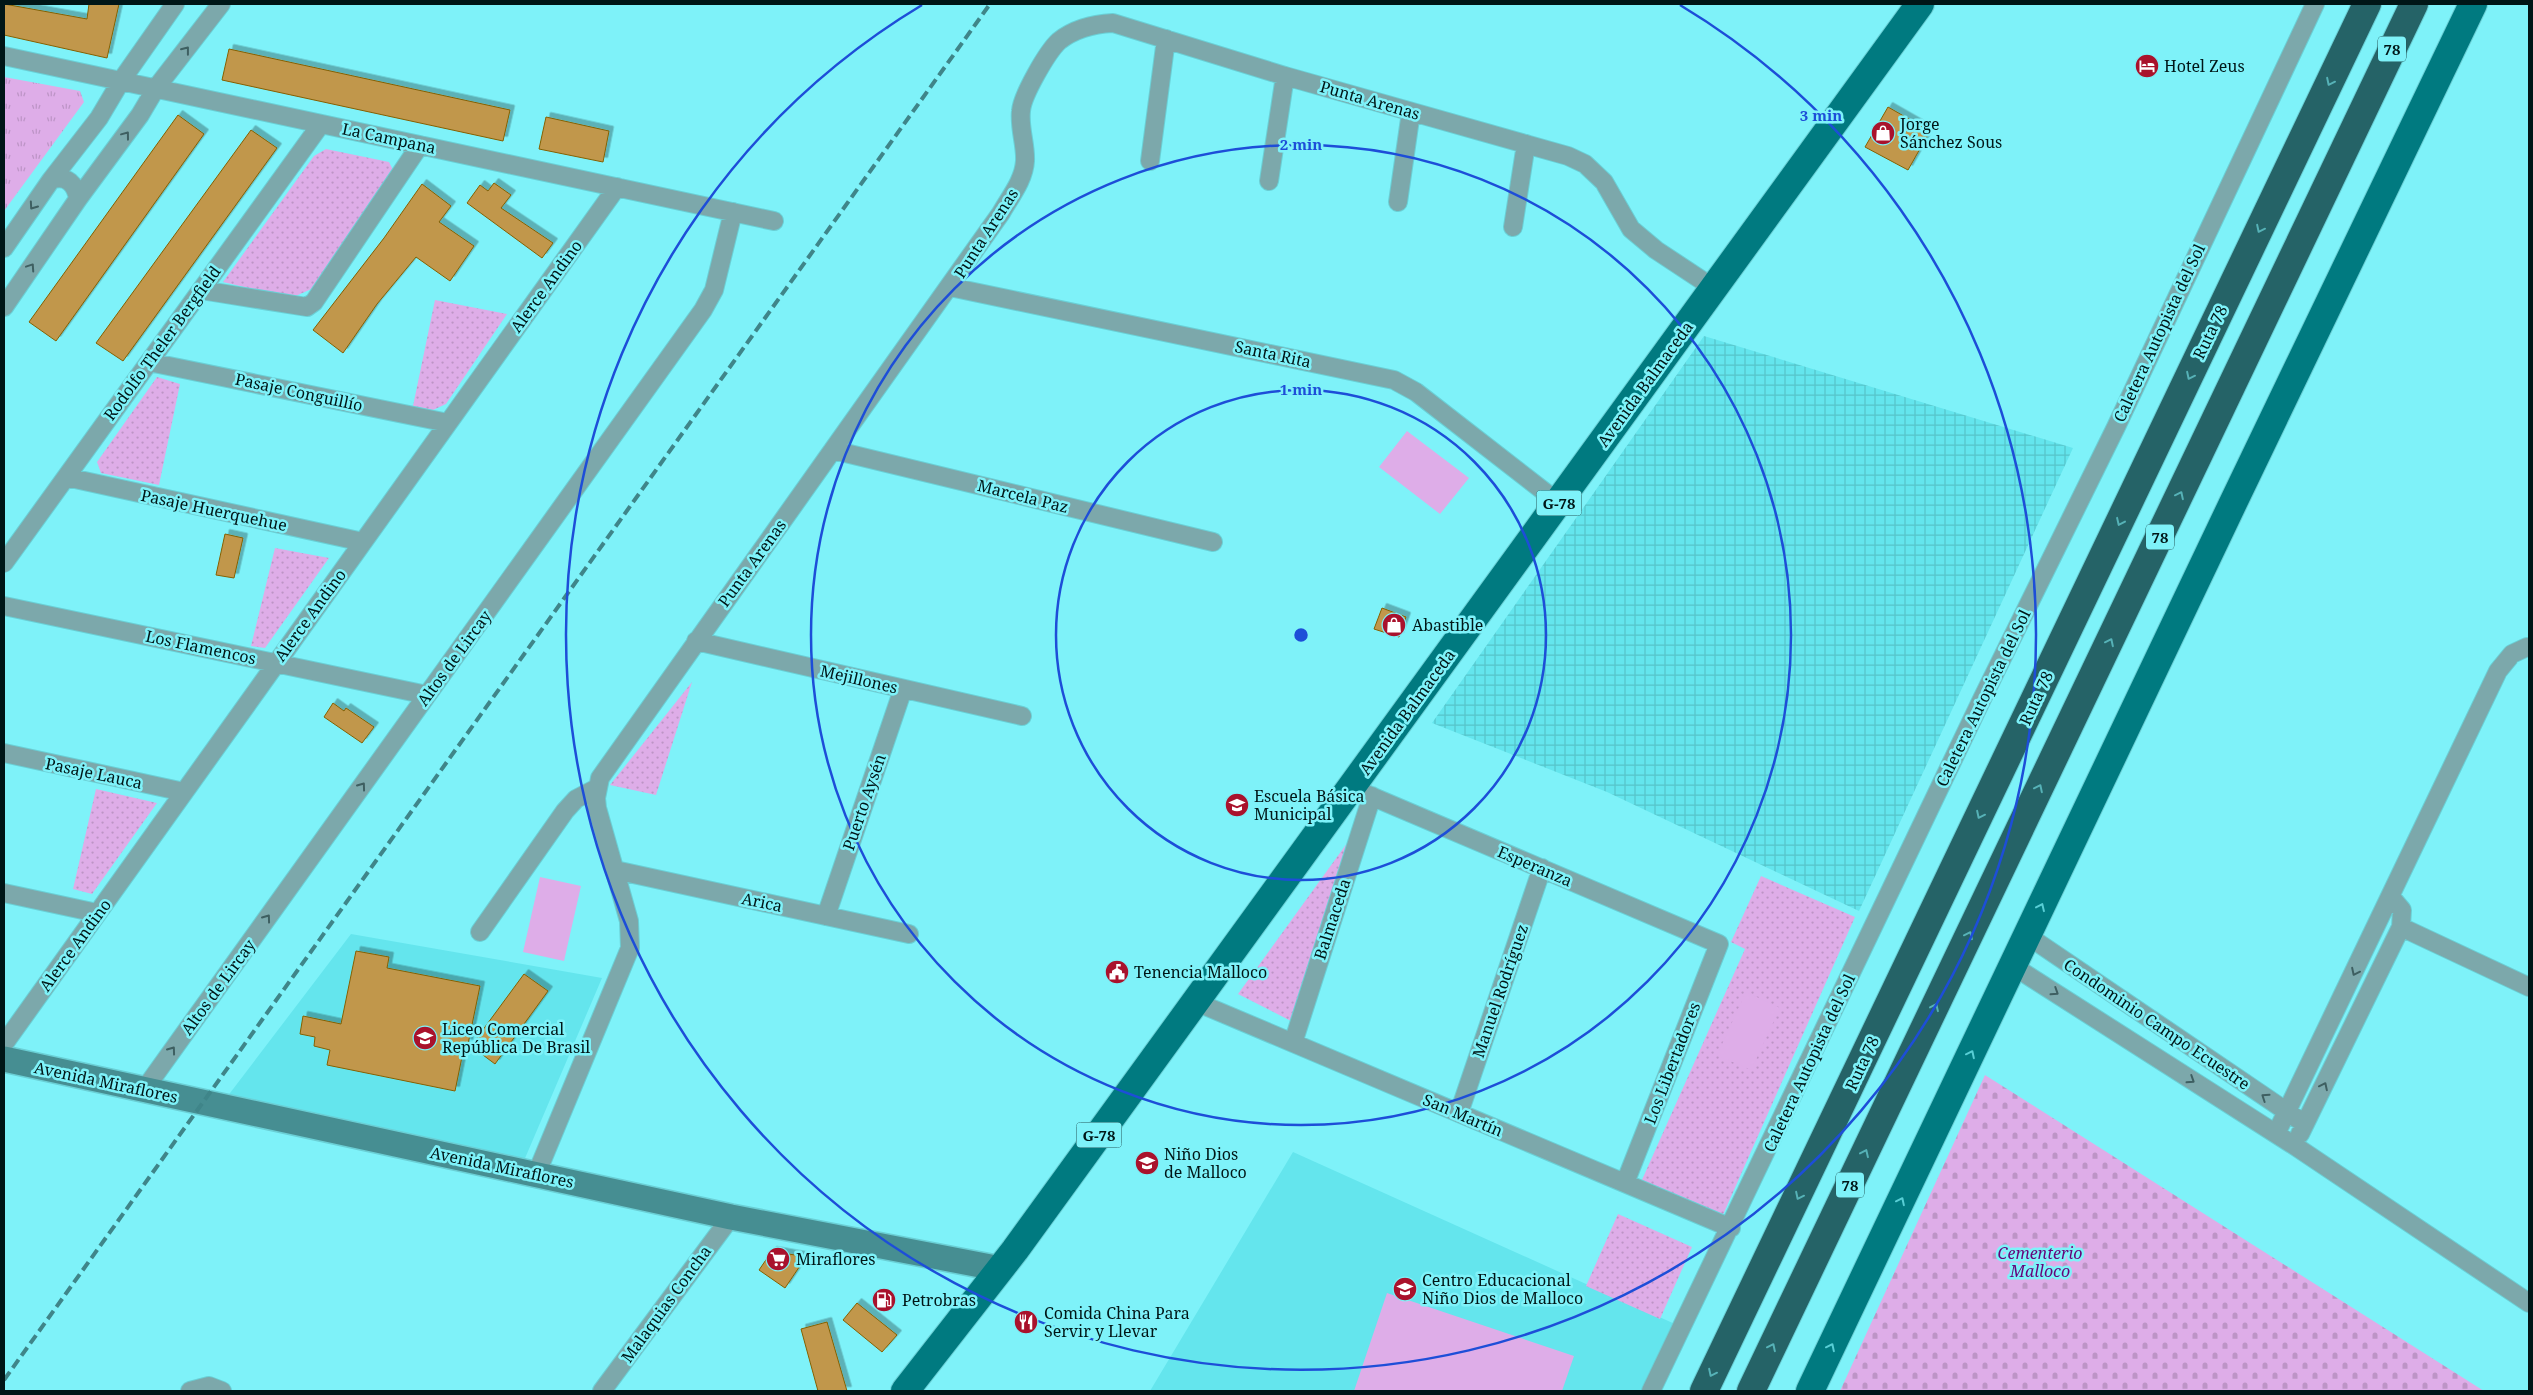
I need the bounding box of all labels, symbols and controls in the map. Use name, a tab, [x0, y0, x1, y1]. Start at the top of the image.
road number: 78	[2378, 36, 2406, 62]
one-way arrow	[181, 47, 189, 56]
hotel icon: Hotel Zeus	[2134, 53, 2160, 79]
place label: Hotel Zeus	[2164, 55, 2245, 77]
street label: Punta Arenas	[1318, 75, 1422, 125]
one-way arrow	[2326, 77, 2336, 86]
text: 3 min	[1800, 105, 1842, 125]
place label: Jorge Sánchez Sous	[1899, 113, 2002, 153]
street label: La Campana	[340, 117, 438, 159]
shop icon: Jorge Sánchez Sous	[1870, 120, 1896, 146]
one-way arrow	[120, 132, 128, 141]
text: 2 min	[1280, 134, 1322, 154]
street label: Punta Arenas	[949, 184, 1023, 282]
one-way arrow	[30, 201, 39, 210]
one-way arrow	[2255, 224, 2266, 233]
street label: Alerce Andino	[505, 235, 587, 337]
street label: Caletera Autopista del Sol	[2108, 240, 2210, 426]
street label: Rodolfo Theler Bergfield	[98, 261, 226, 425]
one-way arrow	[25, 263, 34, 273]
street label: Ruta 78	[2188, 301, 2232, 363]
street label: Avenida Balmaceda	[1592, 317, 1698, 451]
street label: Santa Rita	[1233, 335, 1313, 373]
street label: Pasaje Conguillío	[233, 368, 365, 416]
one-way arrow	[2185, 371, 2196, 380]
text: 1 min	[1280, 379, 1322, 399]
street label: Marcela Paz	[975, 474, 1071, 518]
street label: Pasaje Huerquehue	[139, 484, 289, 536]
road number: G-78	[1536, 490, 1582, 516]
one-way arrow	[2174, 491, 2184, 500]
street label: Punta Arenas	[713, 515, 791, 611]
one-way arrow	[2116, 517, 2126, 526]
road number: 78	[2146, 524, 2174, 550]
street label: Alerce Andino	[269, 564, 351, 666]
street label: Altos de Lircay	[412, 605, 497, 710]
street label: Caletera Autopista del Sol	[1931, 606, 2035, 790]
shop icon: Abastible	[1381, 612, 1407, 638]
place label: Abastible	[1412, 614, 1483, 636]
street label: Los Flamencos	[144, 625, 258, 669]
centre of rings	[1292, 626, 1310, 644]
one-way arrow	[2104, 638, 2114, 647]
street label: Avenida Balmaceda	[1354, 645, 1460, 779]
street label: Mejillones	[818, 659, 900, 699]
street label: Ruta 78	[2014, 667, 2058, 729]
street label: Puerto Aysén	[837, 751, 891, 853]
street label: Pasaje Lauca	[44, 752, 144, 794]
one-way arrow	[356, 782, 365, 792]
one-way arrow	[2033, 784, 2044, 793]
place label: Escuela Básica Municipal	[1254, 785, 1365, 825]
school or university icon: Escuela Básica Municipal	[1224, 792, 1250, 818]
one-way arrow	[1976, 810, 1986, 819]
street label: Esperanza	[1494, 840, 1576, 892]
street label: Balmaceda	[1309, 876, 1355, 962]
street label: Arica	[740, 887, 784, 917]
street label: Alerce Andino	[34, 894, 116, 996]
one-way arrow	[2035, 903, 2046, 912]
one-way arrow	[261, 914, 270, 924]
street label: Manuel Rodríguez	[1467, 921, 1533, 1061]
one-way arrow	[1963, 931, 1973, 940]
street label: Altos de Lircay	[176, 934, 261, 1039]
street label: Condominio Campo Ecuestre	[2060, 953, 2254, 1095]
public building icon: Tenencia Malloco	[1104, 959, 1130, 985]
place label: Tenencia Malloco	[1134, 961, 1267, 983]
one-way arrow	[2351, 967, 2361, 976]
street label: Caletera Autopista del Sol	[1758, 970, 1860, 1156]
one-way arrow	[2049, 986, 2058, 995]
street label: Los Libertadores	[1639, 999, 1705, 1127]
one-way arrow	[1929, 1003, 1939, 1012]
place label: Liceo Comercial República De Brasil	[442, 1018, 590, 1058]
school or university icon: Liceo Comercial República De Brasil	[412, 1025, 438, 1051]
street label: Ruta 78	[1840, 1032, 1884, 1094]
one-way arrow	[166, 1047, 175, 1056]
one-way arrow	[1965, 1050, 1975, 1059]
street label: Avenida Miraflores	[32, 1056, 180, 1108]
one-way arrow	[2186, 1073, 2195, 1083]
one-way arrow	[2317, 1082, 2328, 1091]
street label: San Martín	[1420, 1088, 1506, 1142]
one-way arrow	[2261, 1094, 2270, 1103]
road number: G-78	[1076, 1122, 1122, 1148]
street label: Avenida Miraflores	[428, 1141, 576, 1193]
place label: Niño Dios de Malloco	[1164, 1143, 1247, 1183]
one-way arrow	[1859, 1149, 1869, 1158]
school or university icon: Niño Dios de Malloco	[1134, 1150, 1160, 1176]
road number: 78	[1836, 1172, 1864, 1198]
one-way arrow	[1794, 1191, 1805, 1200]
one-way arrow	[1895, 1197, 1905, 1206]
street label: Malaquias Concha	[616, 1241, 716, 1367]
park label: Cementerio Malloco	[1997, 1242, 2083, 1282]
supermarket icon: Miraflores	[765, 1246, 791, 1272]
place label: Miraflores	[796, 1248, 876, 1270]
place label: Centro Educacional Niño Dios de Malloco	[1422, 1269, 1583, 1309]
school or university icon: Centro Educacional Niño Dios de Malloco	[1392, 1276, 1418, 1302]
fuel station icon: Petrobras	[871, 1287, 897, 1313]
place label: Petrobras	[902, 1289, 976, 1311]
place label: Comida China Para Servir y Llevar	[1044, 1302, 1190, 1342]
restaurant icon: Comida China Para Servir y Llevar	[1013, 1309, 1039, 1335]
one-way arrow	[1766, 1343, 1777, 1352]
one-way arrow	[1825, 1343, 1835, 1352]
one-way arrow	[1709, 1368, 1719, 1377]

